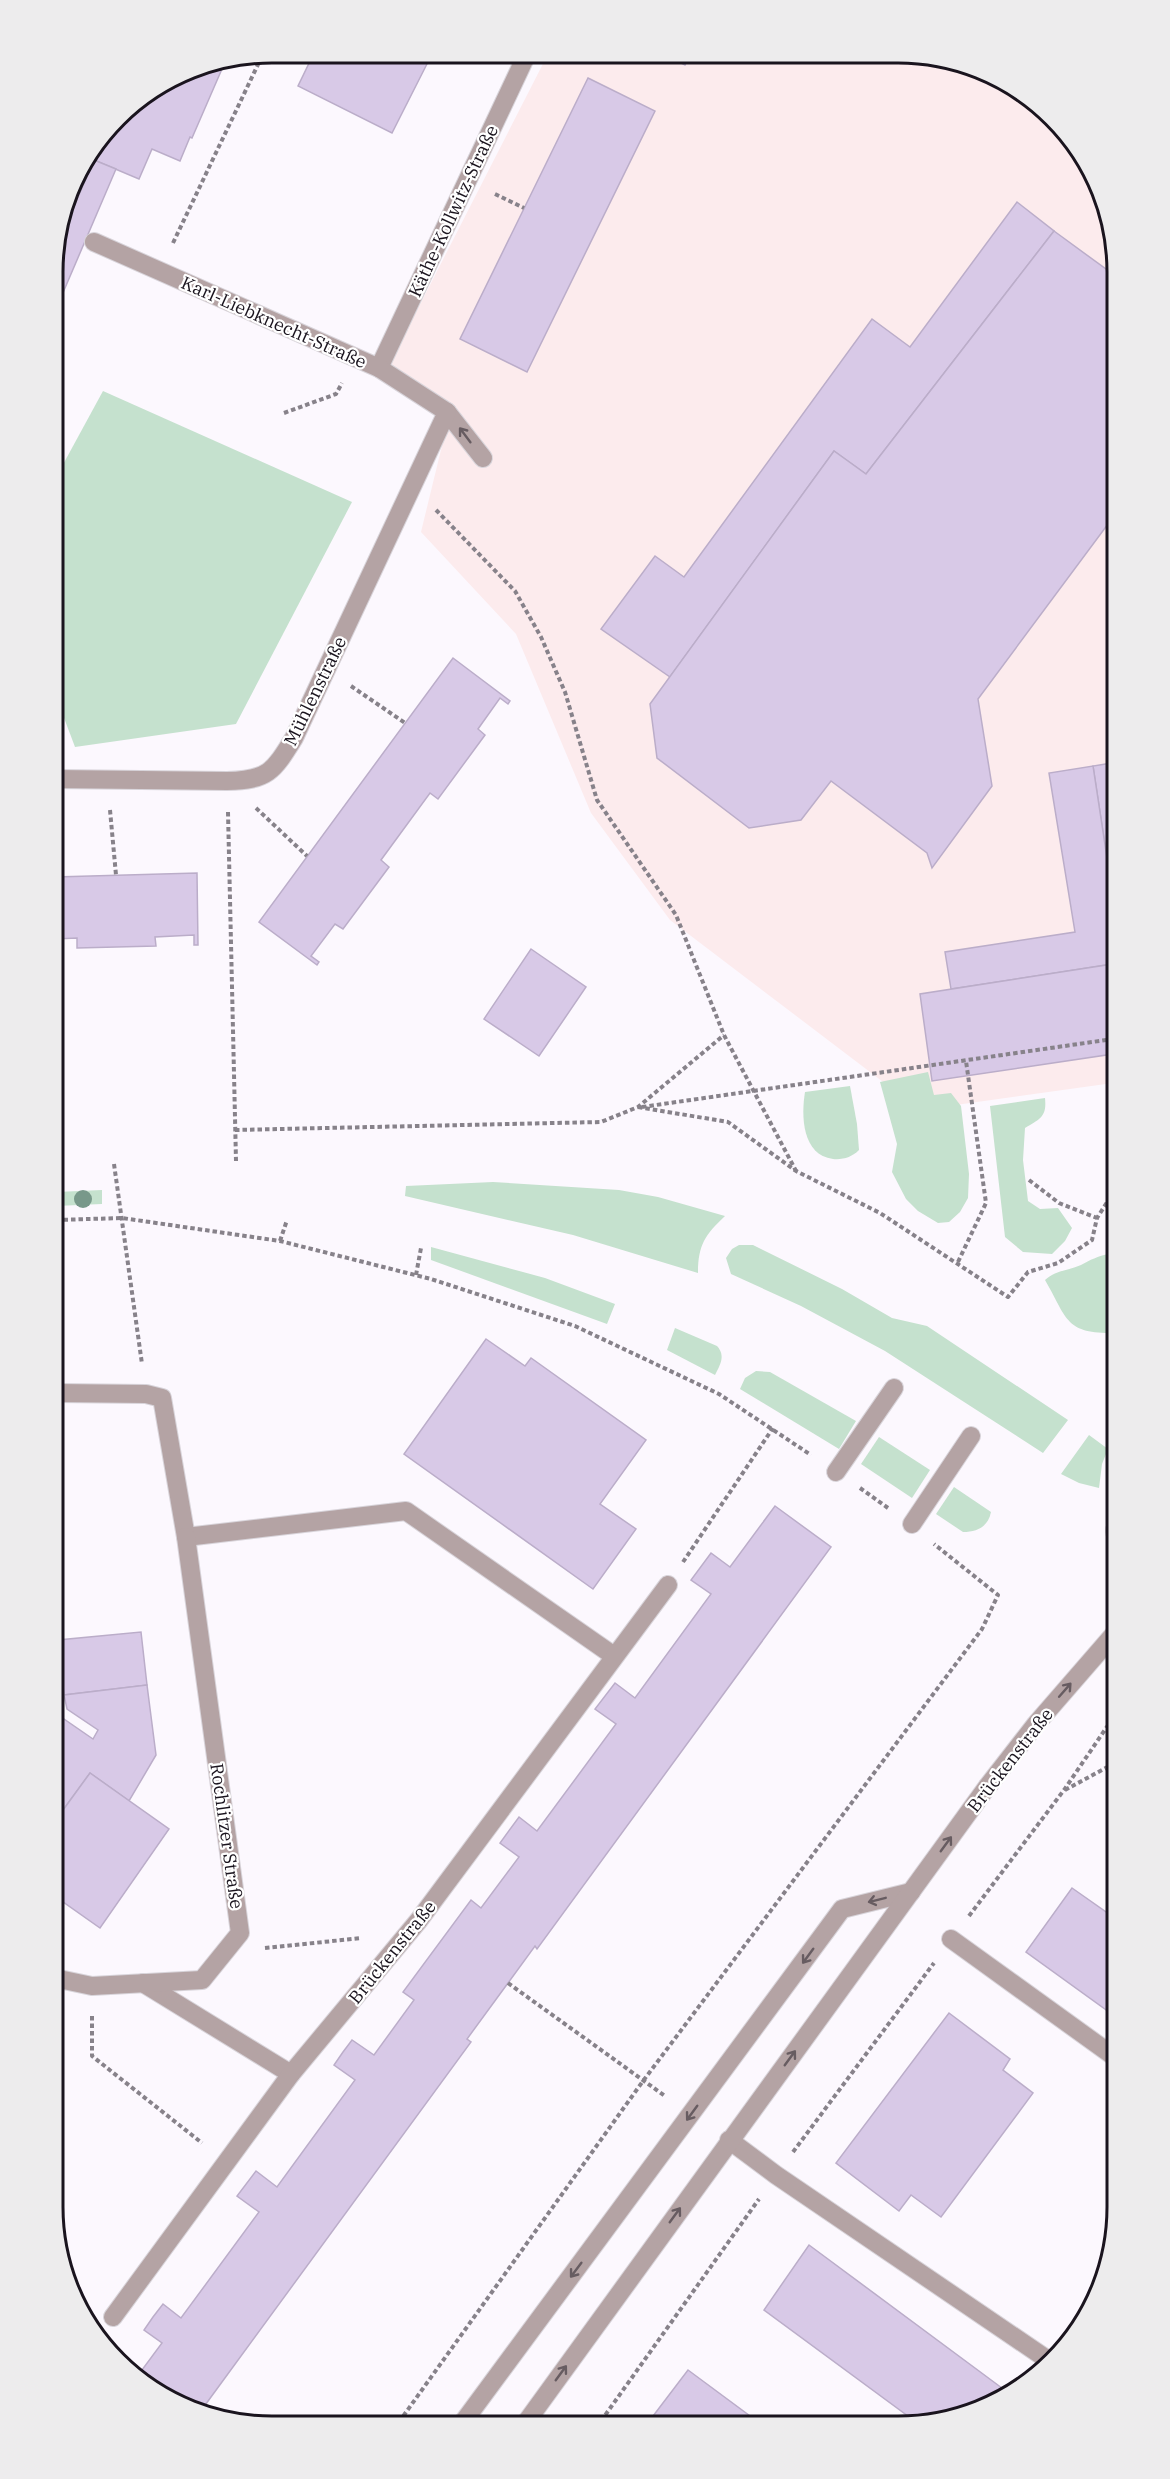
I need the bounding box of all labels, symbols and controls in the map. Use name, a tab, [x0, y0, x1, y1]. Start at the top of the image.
street label: Käthe-Kollwitz-Straße	[403, 121, 503, 301]
street label: Karl-Liebknecht-Straße	[178, 271, 370, 373]
one-way arrow	[459, 427, 472, 443]
street label: Mühlenstraße	[279, 633, 351, 749]
one-way arrow	[1058, 1683, 1072, 1698]
street label: Brückenstraße	[962, 1703, 1058, 1817]
street label: Rochlitzer Straße	[205, 1762, 249, 1910]
one-way arrow	[940, 1837, 952, 1853]
one-way arrow	[867, 1895, 886, 1907]
street label: Brückenstraße	[343, 1896, 441, 2008]
one-way arrow	[801, 1948, 814, 1964]
one-way arrow	[783, 2050, 796, 2066]
one-way arrow	[686, 2105, 698, 2121]
one-way arrow	[669, 2208, 681, 2224]
one-way arrow	[570, 2262, 582, 2278]
one-way arrow	[555, 2366, 567, 2382]

